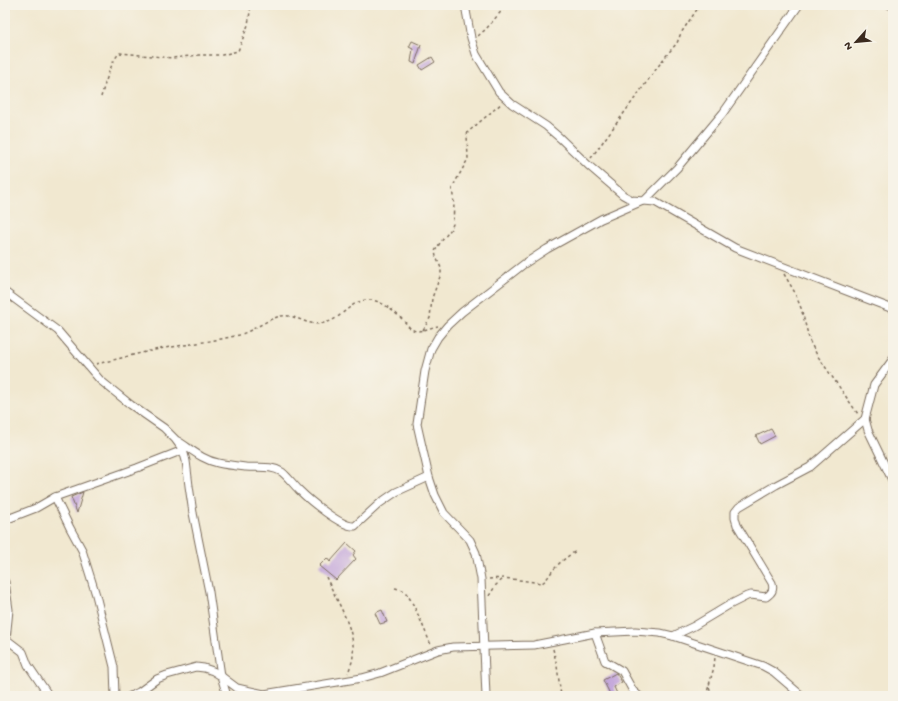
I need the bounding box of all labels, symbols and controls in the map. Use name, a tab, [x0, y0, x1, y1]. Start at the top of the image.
north arrow	[836, 22, 876, 62]
text: N	[842, 40, 856, 52]

